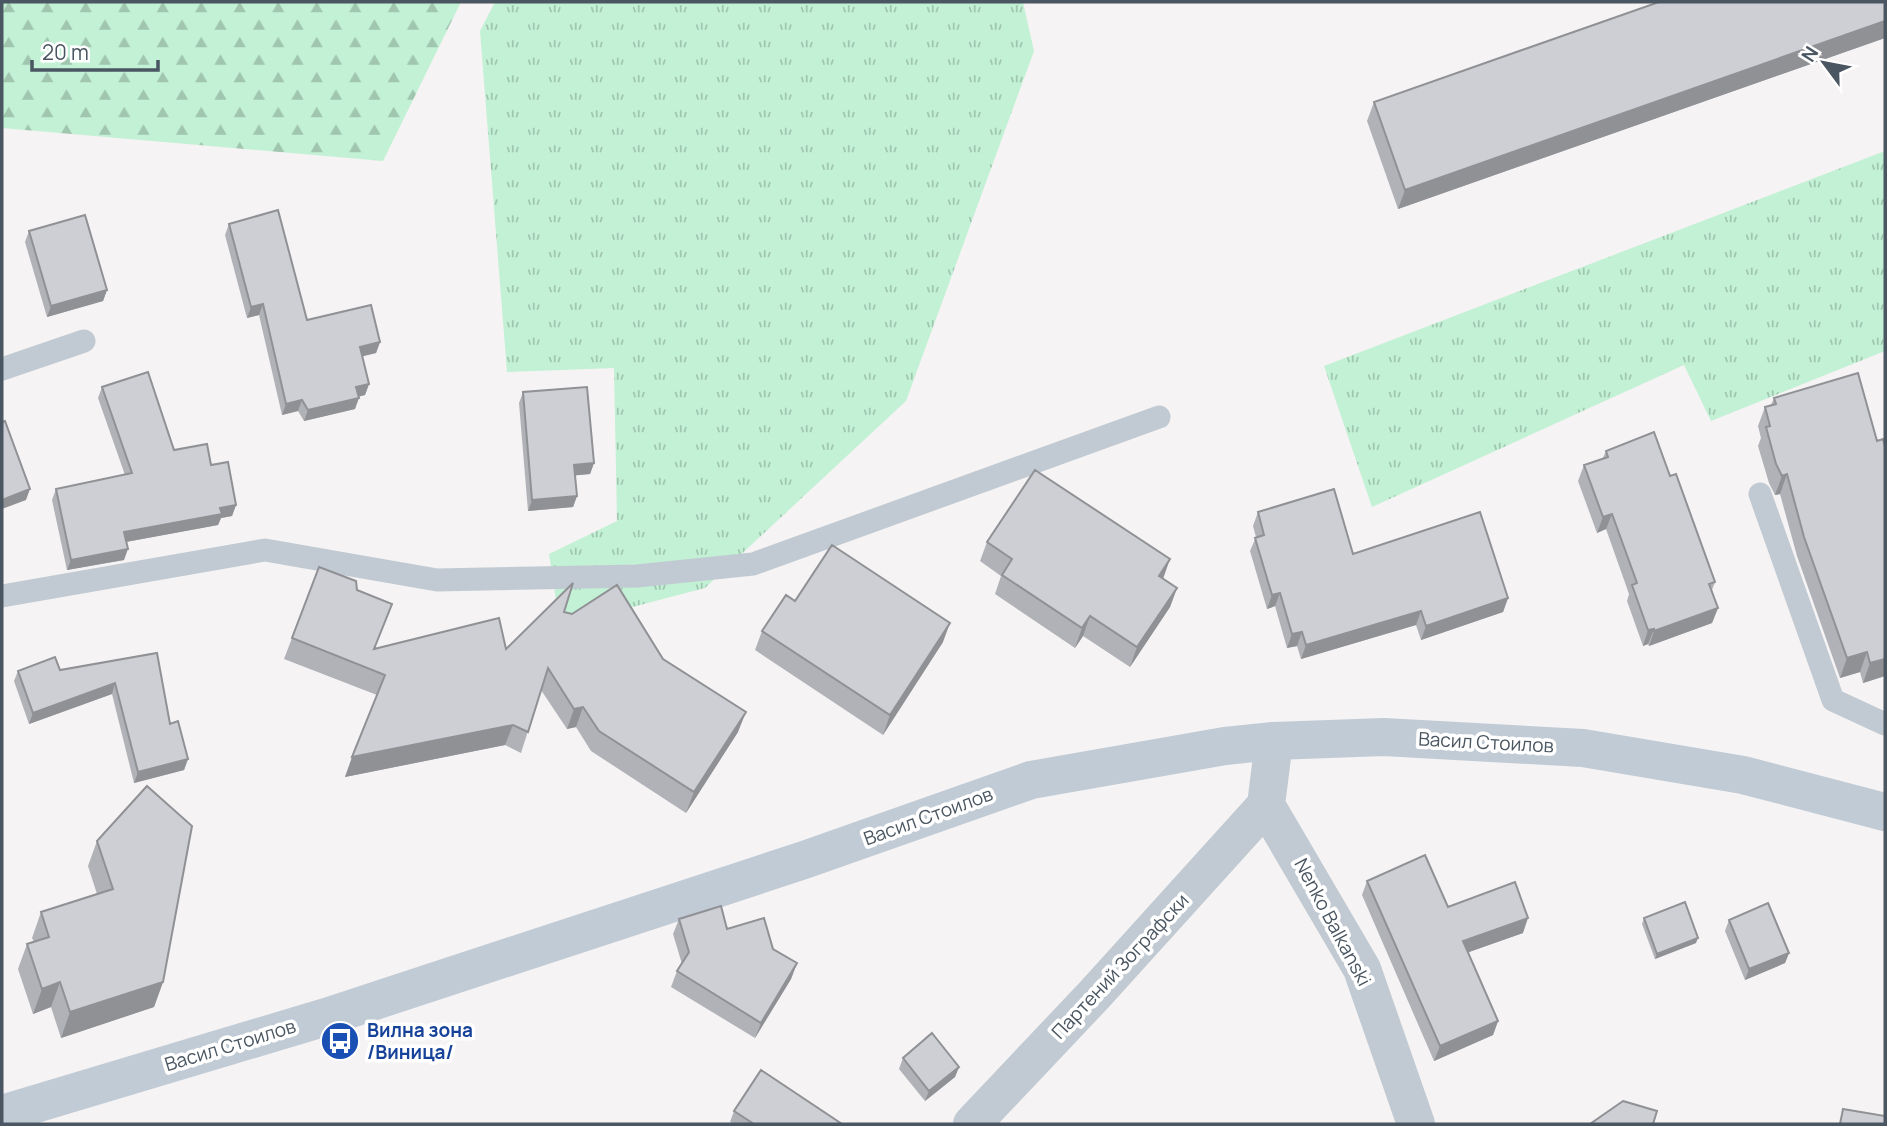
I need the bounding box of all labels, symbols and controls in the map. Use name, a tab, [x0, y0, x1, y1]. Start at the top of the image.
scale bar	[32, 28, 158, 72]
north arrow	[1789, 28, 1859, 98]
text: 20 m	[42, 38, 89, 66]
text: N	[1795, 41, 1824, 67]
street label: Васил Стоилов	[1418, 725, 1554, 759]
street label: Васил Стоилов	[860, 781, 996, 851]
street label: Nenko Balkanski	[1288, 854, 1378, 990]
street label: Партений Зографски	[1046, 888, 1194, 1044]
street label: Васил Стоилов	[161, 1013, 299, 1077]
place label: Вилна зона /Виница/	[367, 1017, 473, 1065]
bus stop icon: Вилна зона /Виница/	[319, 1020, 361, 1062]

